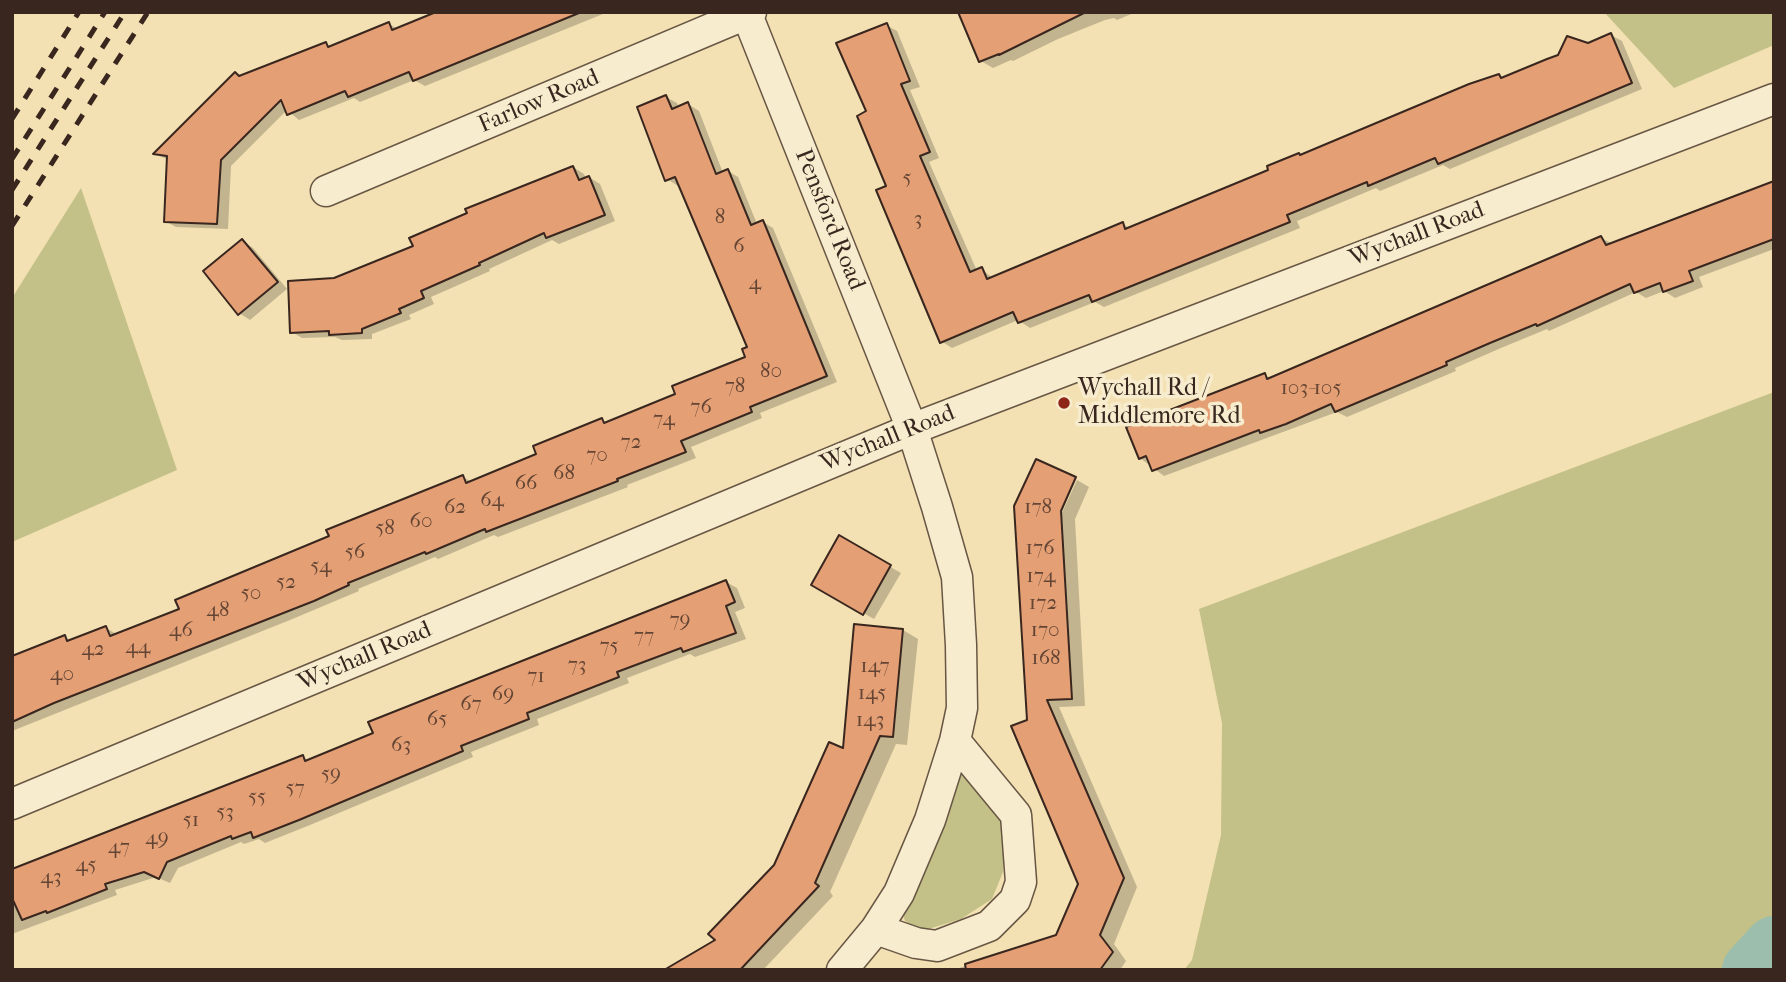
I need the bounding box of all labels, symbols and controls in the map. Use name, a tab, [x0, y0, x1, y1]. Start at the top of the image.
street label: Farlow Road	[474, 64, 604, 140]
street label: Pensford Road	[788, 145, 870, 295]
house number: 5	[902, 166, 912, 192]
street label: Wychall Road	[1345, 196, 1489, 274]
house number: 8	[715, 205, 725, 231]
house number: 3	[914, 207, 922, 233]
house number: 6	[733, 234, 745, 260]
house number: 4	[749, 271, 761, 297]
house number: 80	[760, 359, 782, 385]
house number: 78	[725, 374, 745, 400]
place label: Wychall Rd / Middlemore Rd	[1078, 375, 1241, 431]
house number: 103-105	[1280, 376, 1342, 402]
house number: 76	[690, 395, 712, 421]
marker: Wychall Rd / Middlemore Rd	[1056, 395, 1072, 411]
street label: Wychall Road	[817, 399, 959, 479]
house number: 74	[653, 407, 675, 433]
house number: 72	[621, 430, 641, 456]
house number: 70	[586, 443, 608, 469]
house number: 68	[553, 461, 575, 487]
house number: 66	[515, 471, 537, 497]
house number: 64	[480, 488, 504, 514]
house number: 62	[444, 495, 466, 521]
house number: 178	[1024, 495, 1052, 521]
house number: 60	[410, 509, 432, 535]
house number: 58	[375, 516, 395, 542]
house number: 176	[1026, 536, 1054, 562]
house number: 56	[345, 540, 365, 566]
house number: 54	[310, 554, 332, 580]
house number: 174	[1026, 564, 1056, 590]
house number: 52	[276, 570, 296, 596]
house number: 50	[241, 581, 261, 607]
house number: 172	[1029, 591, 1057, 617]
house number: 48	[207, 598, 229, 624]
house number: 79	[669, 608, 691, 634]
street label: Wychall Road	[294, 616, 436, 698]
house number: 46	[169, 618, 193, 644]
house number: 170	[1030, 618, 1060, 644]
house number: 77	[634, 624, 654, 650]
house number: 75	[599, 634, 619, 660]
house number: 44	[126, 635, 150, 661]
house number: 42	[81, 637, 105, 663]
house number: 168	[1031, 646, 1061, 672]
house number: 73	[568, 653, 586, 679]
house number: 147	[860, 654, 890, 680]
house number: 40	[50, 662, 74, 688]
house number: 71	[527, 664, 545, 690]
house number: 145	[858, 681, 886, 707]
house number: 69	[492, 682, 514, 708]
house number: 67	[460, 692, 482, 718]
house number: 65	[427, 707, 447, 733]
house number: 143	[856, 708, 884, 734]
house number: 63	[391, 733, 411, 759]
house number: 59	[321, 762, 341, 788]
house number: 57	[285, 776, 305, 802]
house number: 55	[248, 785, 266, 811]
house number: 53	[216, 800, 234, 826]
house number: 51	[183, 808, 199, 834]
house number: 49	[145, 826, 169, 852]
house number: 47	[108, 835, 130, 861]
house number: 45	[76, 853, 96, 879]
house number: 43	[40, 865, 62, 891]

